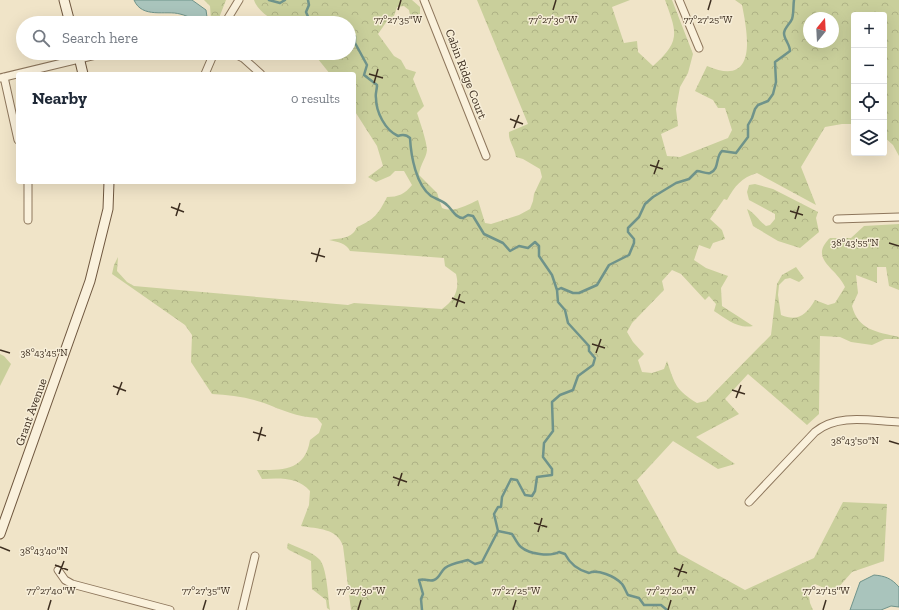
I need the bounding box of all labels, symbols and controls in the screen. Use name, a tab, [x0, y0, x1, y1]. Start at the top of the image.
north arrow	[803, 12, 839, 48]
map controls	[851, 12, 887, 156]
button: +	[851, 12, 887, 48]
text: 77°27'35"W	[374, 14, 423, 26]
text: 77°27'30"W	[529, 14, 578, 26]
text: 77°27'25"W	[684, 14, 733, 26]
search box	[16, 16, 356, 60]
icon: search	[30, 27, 52, 49]
street label: Cabin Ridge Court	[442, 27, 490, 122]
text: Search here	[62, 29, 138, 47]
button: −	[851, 48, 887, 84]
button: locate	[851, 84, 887, 120]
text: Nearby	[32, 88, 87, 108]
text: 0 results	[291, 91, 340, 106]
button: layers	[851, 120, 887, 156]
text: 38°43'55"N	[831, 237, 879, 249]
text: 38°43'45"N	[20, 347, 68, 359]
street label: Grant Avenue	[12, 376, 50, 448]
text: 38°43'50"N	[831, 435, 880, 447]
text: 38°43'40"N	[20, 545, 69, 557]
text: 77°27'40"W	[27, 585, 76, 597]
text: 77°27'35"W	[182, 585, 231, 597]
text: 77°27'30"W	[337, 585, 386, 597]
text: 77°27'25"W	[492, 585, 541, 597]
text: 77°27'20"W	[646, 585, 696, 597]
text: 77°27'15"W	[802, 585, 850, 597]

